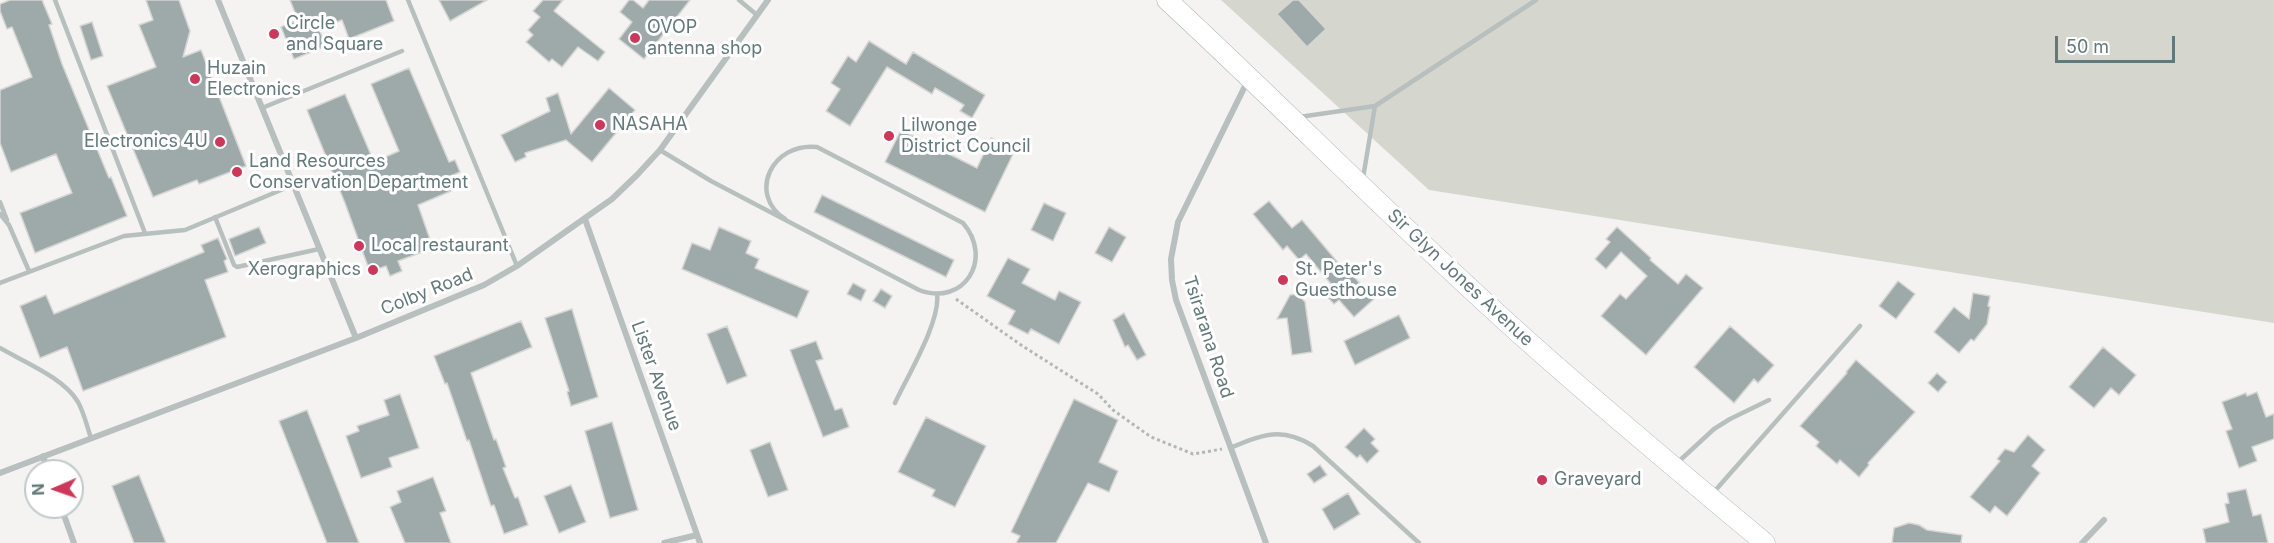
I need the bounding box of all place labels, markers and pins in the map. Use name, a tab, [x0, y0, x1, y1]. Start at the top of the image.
place label: Circle and Square	[286, 13, 383, 56]
place label: OVOP antenna shop	[647, 17, 762, 60]
marker: Circle and Square	[267, 27, 281, 41]
marker: OVOP antenna shop	[628, 31, 642, 45]
place label: Huzain Electronics	[207, 58, 301, 100]
marker: Huzain Electronics	[188, 72, 202, 86]
place label: NASAHA	[612, 114, 688, 136]
place label: Lilwonge District Council	[901, 115, 1031, 158]
marker: NASAHA	[593, 118, 607, 132]
marker: Lilwonge District Council	[882, 129, 896, 143]
place label: Electronics 4U	[84, 131, 208, 153]
marker: Electronics 4U	[213, 135, 227, 149]
place label: Land Resources Conservation Department	[249, 151, 468, 194]
marker: Land Resources Conservation Department	[230, 165, 244, 179]
place label: Local restaurant	[371, 235, 509, 257]
marker: Local restaurant	[352, 239, 366, 253]
place label: Xerographics	[248, 259, 361, 281]
place label: St. Peter's Guesthouse	[1295, 259, 1397, 302]
marker: Xerographics	[366, 263, 380, 277]
marker: St. Peter's Guesthouse	[1276, 273, 1290, 287]
place label: Graveyard	[1554, 469, 1642, 491]
marker: Graveyard	[1535, 473, 1549, 487]

